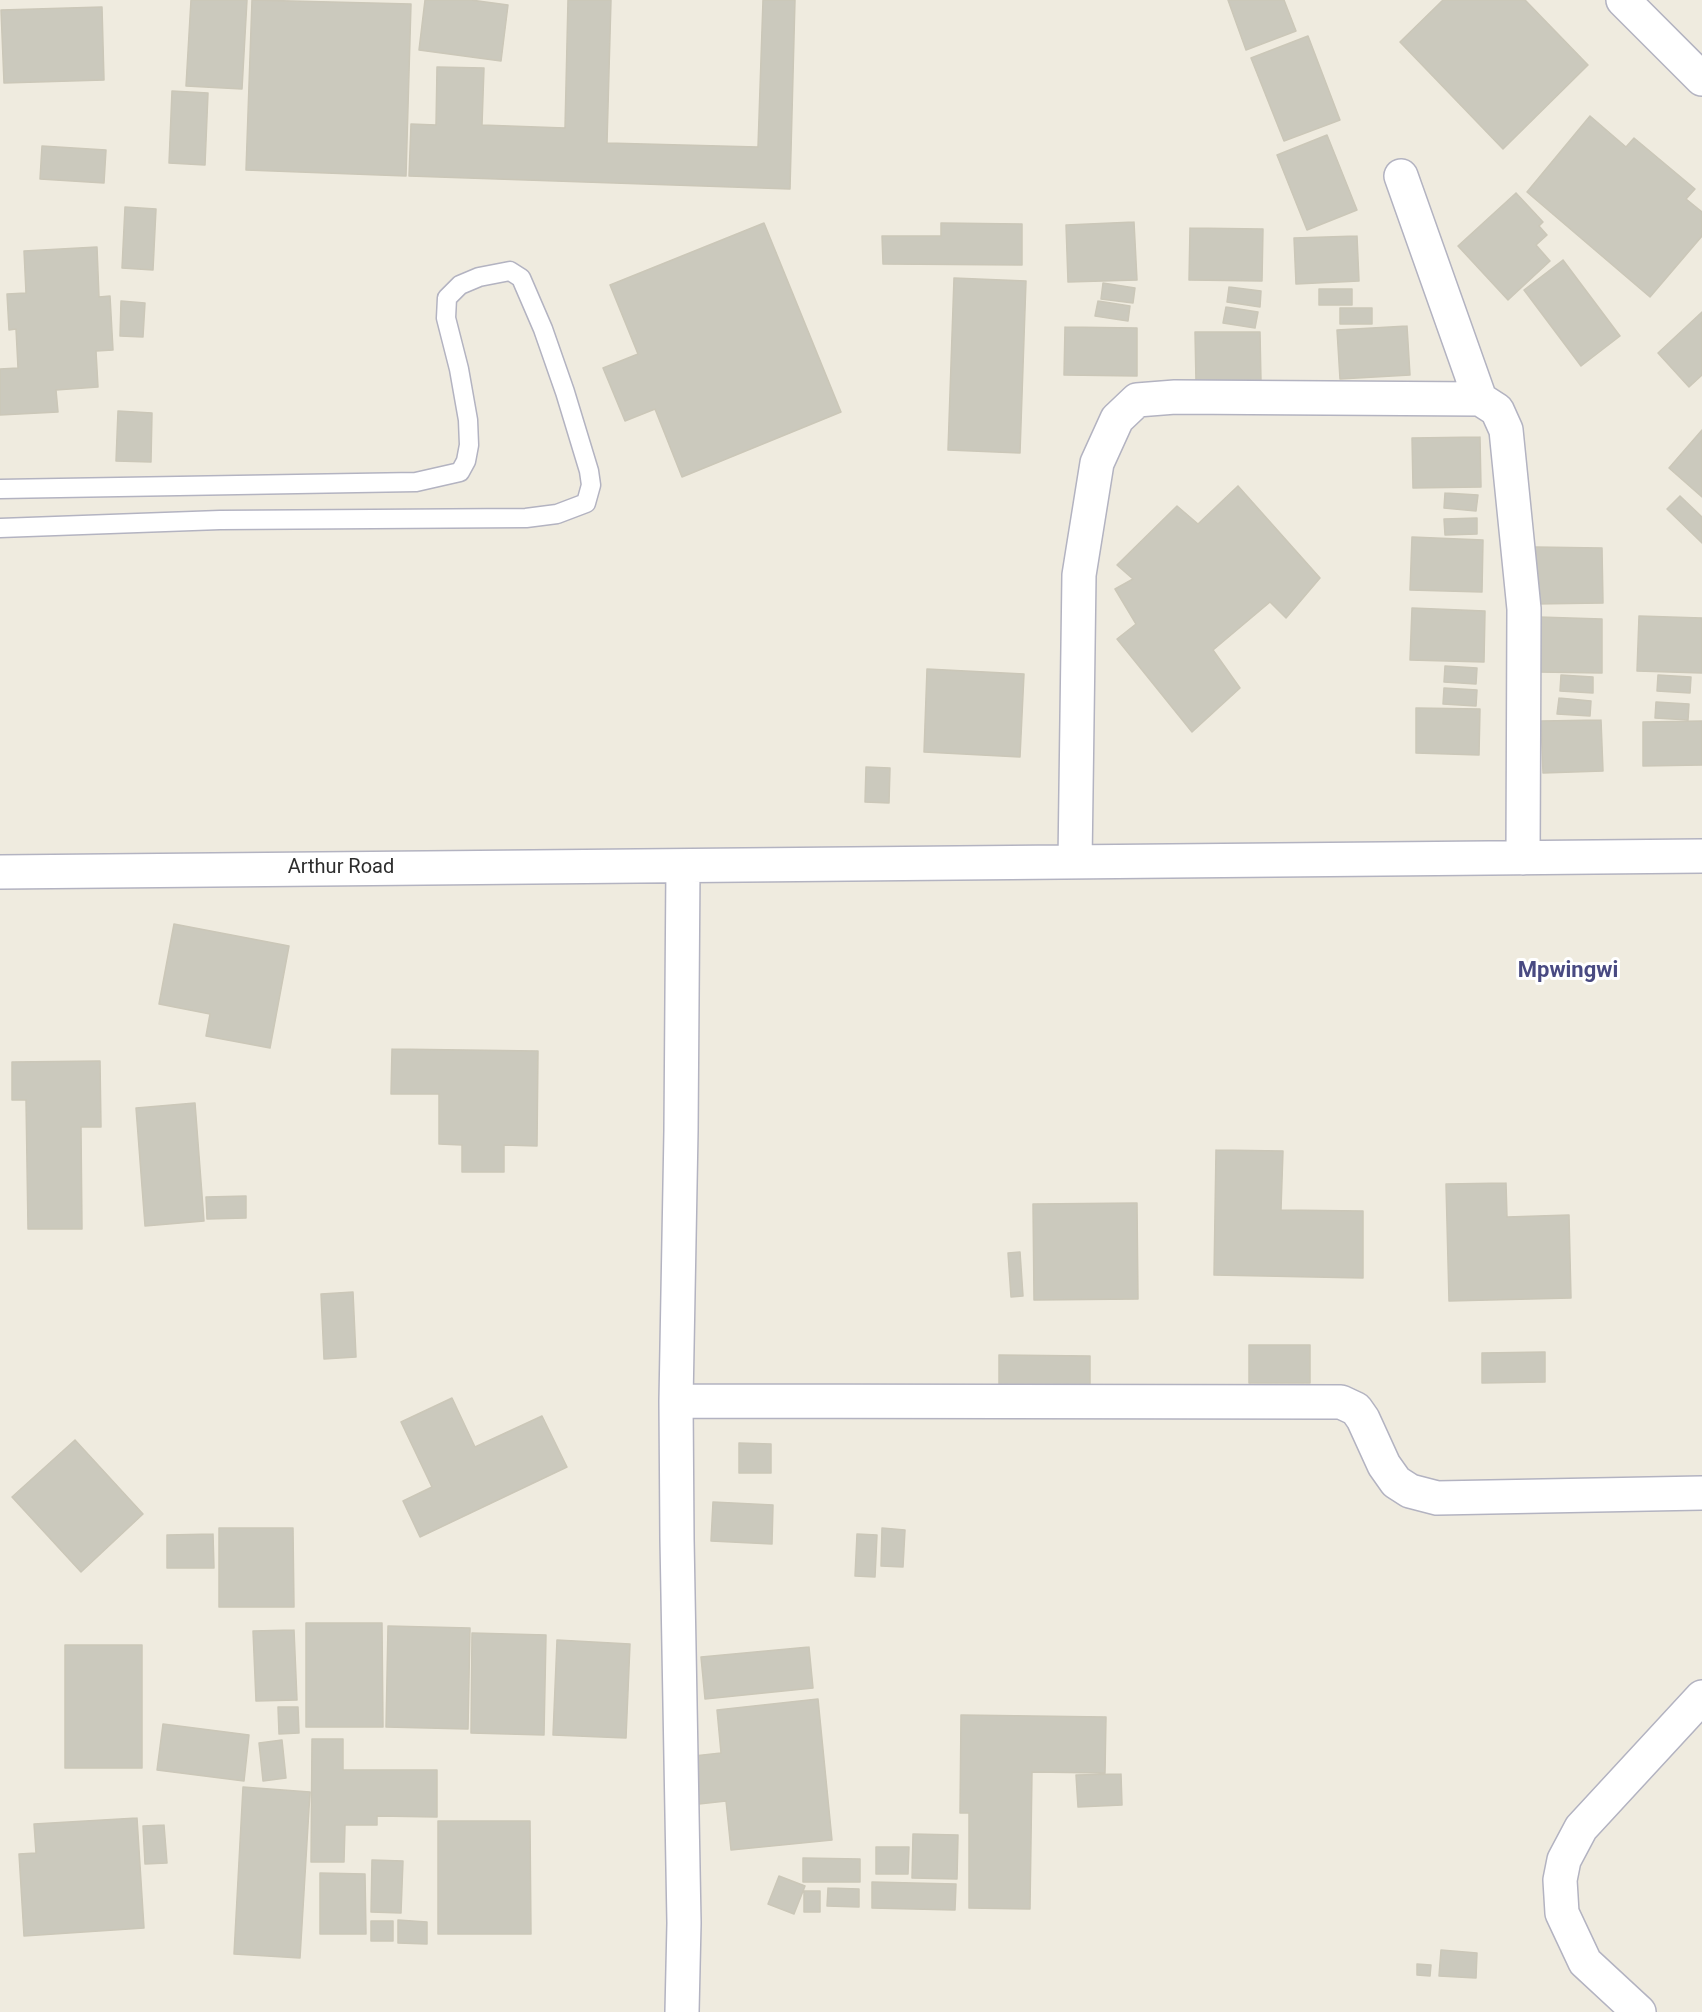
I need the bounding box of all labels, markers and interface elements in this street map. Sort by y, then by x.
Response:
street label: Arthur Road [288,856,394,880]
district label: Mpwingwi [1518,958,1618,984]

